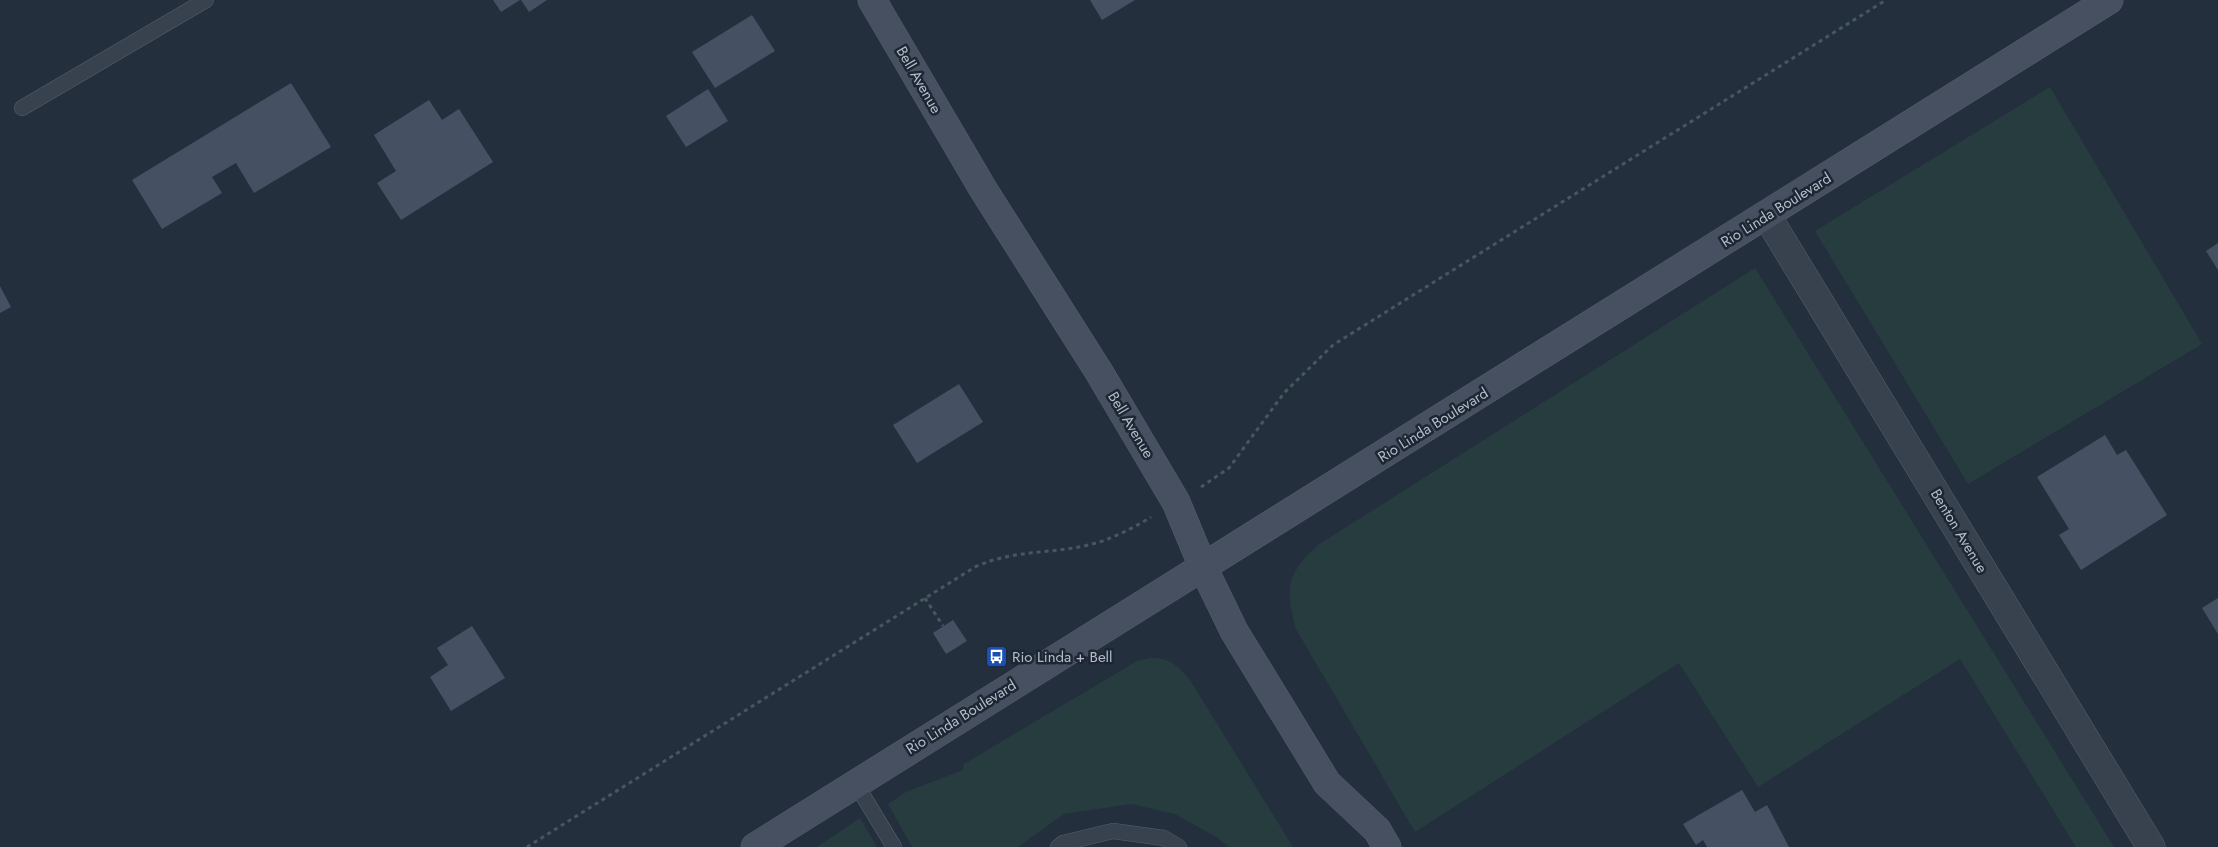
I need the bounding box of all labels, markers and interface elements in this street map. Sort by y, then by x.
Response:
street label: Bell Avenue [891,42,947,118]
street label: Rio Linda Boulevard [1716,167,1836,253]
street label: Rio Linda Boulevard [1373,382,1493,468]
street label: Bell Avenue [1102,388,1160,463]
street label: Benton Avenue [1925,485,1993,578]
bus stop icon: Rio Linda + Bell [984,645,1008,669]
place label: Rio Linda + Bell [1012,646,1113,668]
street label: Rio Linda Boulevard [901,674,1021,760]

